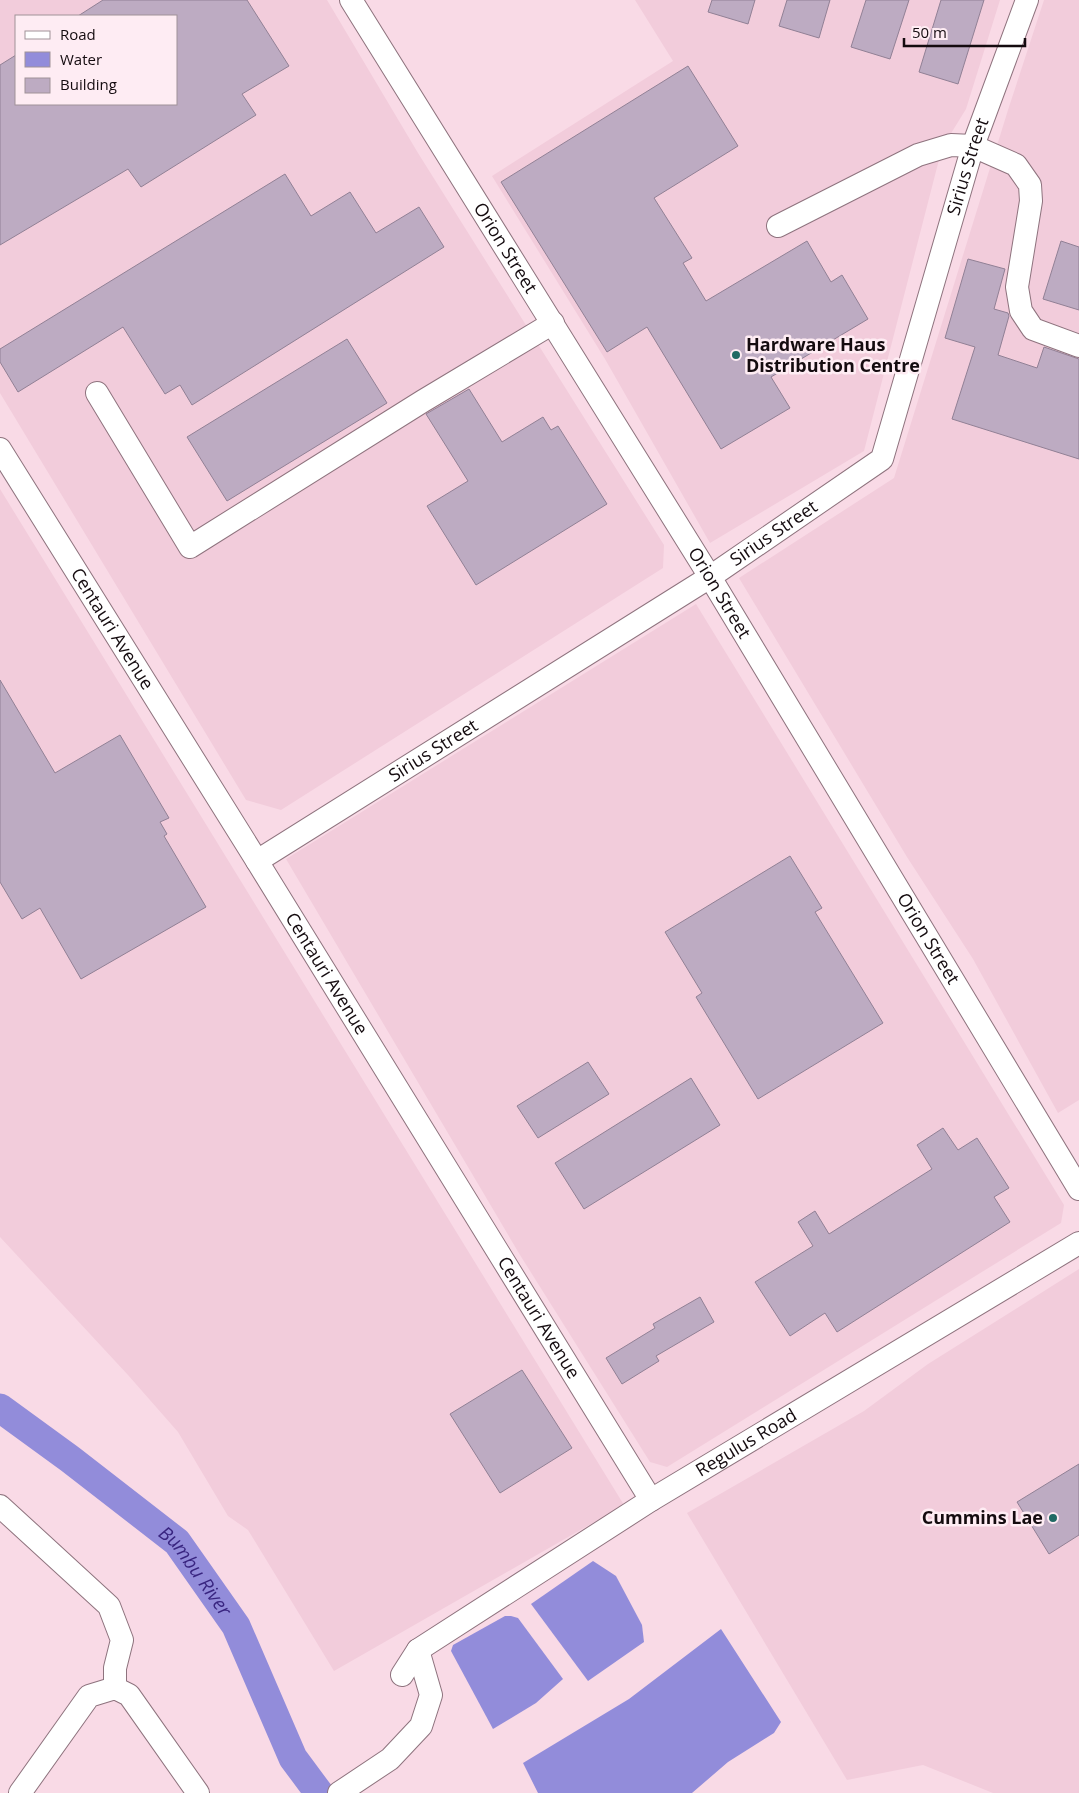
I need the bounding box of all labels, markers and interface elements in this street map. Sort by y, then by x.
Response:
legend [15,15,178,105]
scale bar [904,15,1025,47]
text: 50 m [912,22,947,42]
text: Road [60,24,96,44]
text: Water [60,49,102,69]
text: Building [60,74,117,94]
street label: Sirius Street [941,114,993,218]
street label: Orion Street [469,197,543,297]
place label: Hardware Haus Distribution Centre [746,332,920,377]
marker: Hardware Haus Distribution Centre [730,349,742,361]
street label: Sirius Street [725,494,822,571]
street label: Orion Street [683,542,757,642]
street label: Centauri Avenue [66,563,160,694]
street label: Sirius Street [384,713,482,787]
street label: Orion Street [892,888,966,988]
street label: Centauri Avenue [281,908,374,1039]
street label: Centauri Avenue [493,1251,586,1383]
street label: Regulus Road [691,1402,801,1481]
place label: Cummins Lae [922,1505,1043,1529]
marker: Cummins Lae [1047,1512,1059,1524]
water label: Bumbu River [154,1520,239,1622]

